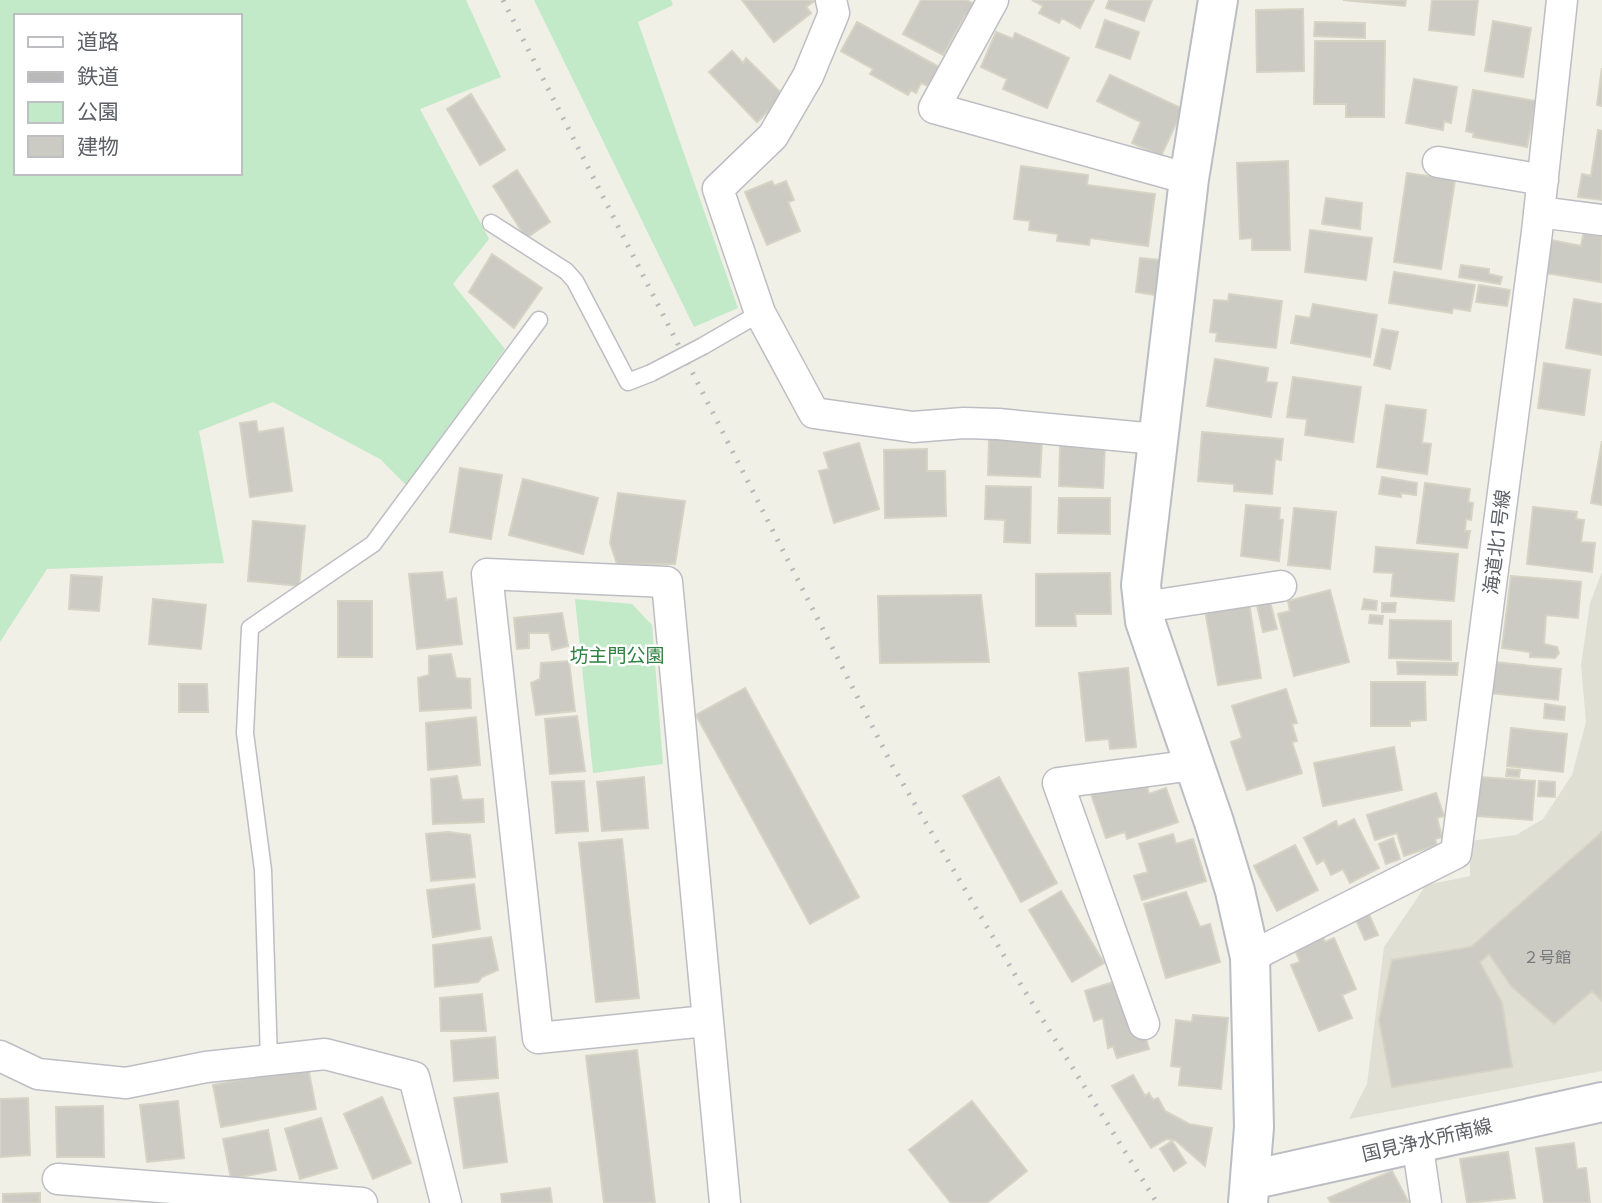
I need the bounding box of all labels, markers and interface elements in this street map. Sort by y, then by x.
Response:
legend [14,14,242,175]
text: 道路 [77,30,119,54]
text: 鉄道 [77,65,119,89]
text: 公園 [77,100,119,124]
text: 建物 [77,135,119,159]
street label: 海道北1号線 [1479,488,1515,596]
park label: 坊主門公園 [569,644,665,667]
house number: ２号館 [1523,948,1571,967]
street label: 国見浄水所南線 [1360,1114,1494,1166]

